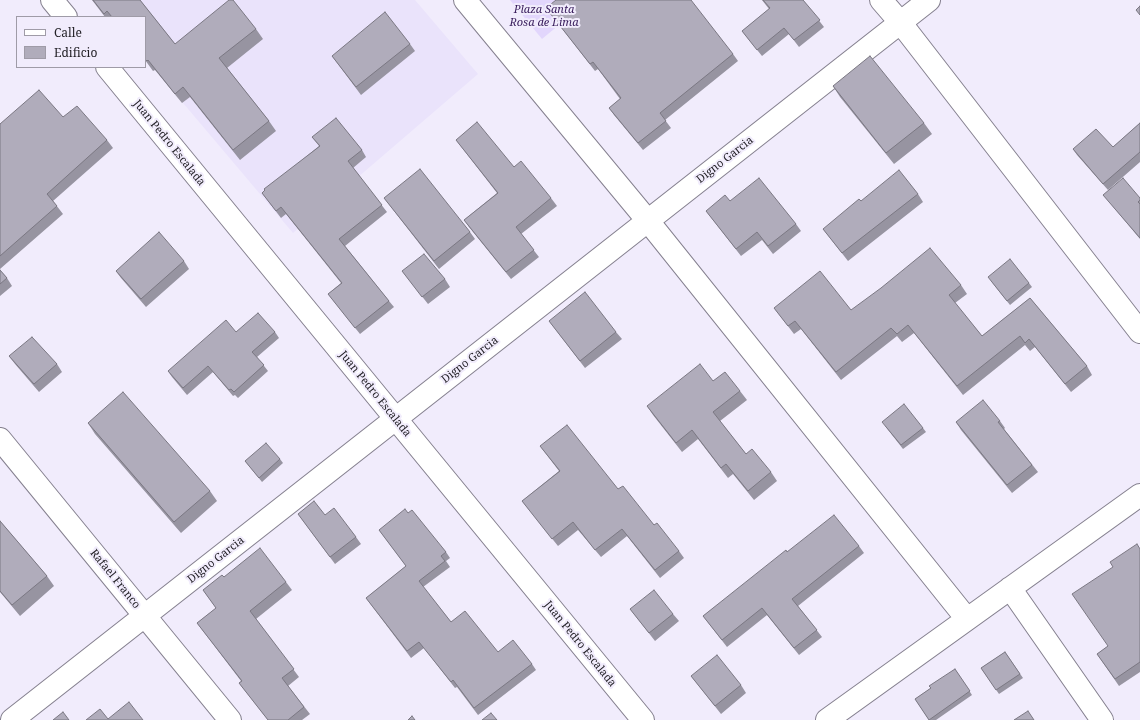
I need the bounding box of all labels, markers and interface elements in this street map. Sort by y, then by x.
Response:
park label: Plaza Santa Rosa de Lima [509,3,579,29]
legend [16,16,146,68]
text: Calle [54,24,82,41]
text: Edificio [54,44,97,61]
street label: Juan Pedro Escalada [130,97,208,189]
street label: Digno Garcia [694,134,756,186]
street label: Digno Garcia [439,334,501,386]
street label: Juan Pedro Escalada [336,348,414,440]
street label: Digno Garcia [185,534,247,586]
street label: Rafael Franco [87,547,143,611]
street label: Juan Pedro Escalada [541,598,619,690]

